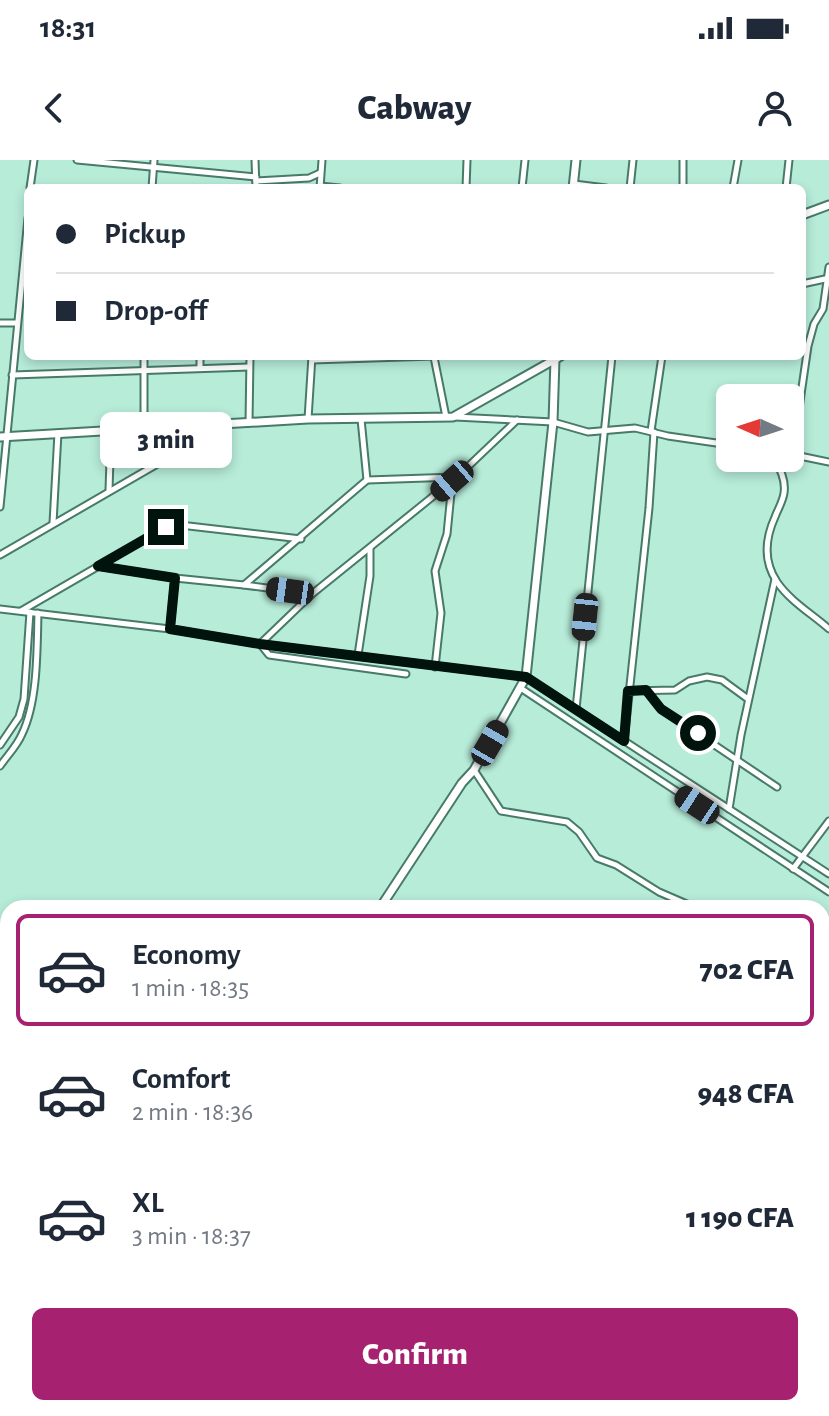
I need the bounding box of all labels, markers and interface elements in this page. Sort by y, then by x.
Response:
text: 18:31 [40,13,96,43]
icon: back [32,86,76,130]
icon: person [753,86,797,130]
text: Cabway [358,90,471,126]
text: Pickup [104,219,186,249]
text: Drop-off [104,296,207,326]
north arrow [716,384,804,472]
map controls [716,384,804,472]
callout: 3 min [100,411,232,467]
text: 3 min [137,427,195,453]
car [426,456,478,506]
route end [148,509,184,545]
car [265,576,315,606]
car [571,592,599,642]
route start [680,715,716,751]
car [468,716,512,770]
car [670,782,724,828]
icon: car [36,934,108,1006]
text: Economy [132,940,241,970]
text: 702 CFA [700,955,794,985]
text: 1 min · 18:35 [132,975,249,1001]
icon: car [36,1058,108,1130]
text: Comfort [132,1064,231,1094]
text: 948 CFA [697,1079,794,1109]
text: 2 min · 18:36 [132,1099,253,1125]
icon: car [36,1182,108,1254]
text: XL [132,1188,164,1218]
text: 1 190 CFA [686,1203,794,1233]
text: 3 min · 18:37 [132,1223,251,1249]
button: Confirm [32,1308,798,1400]

